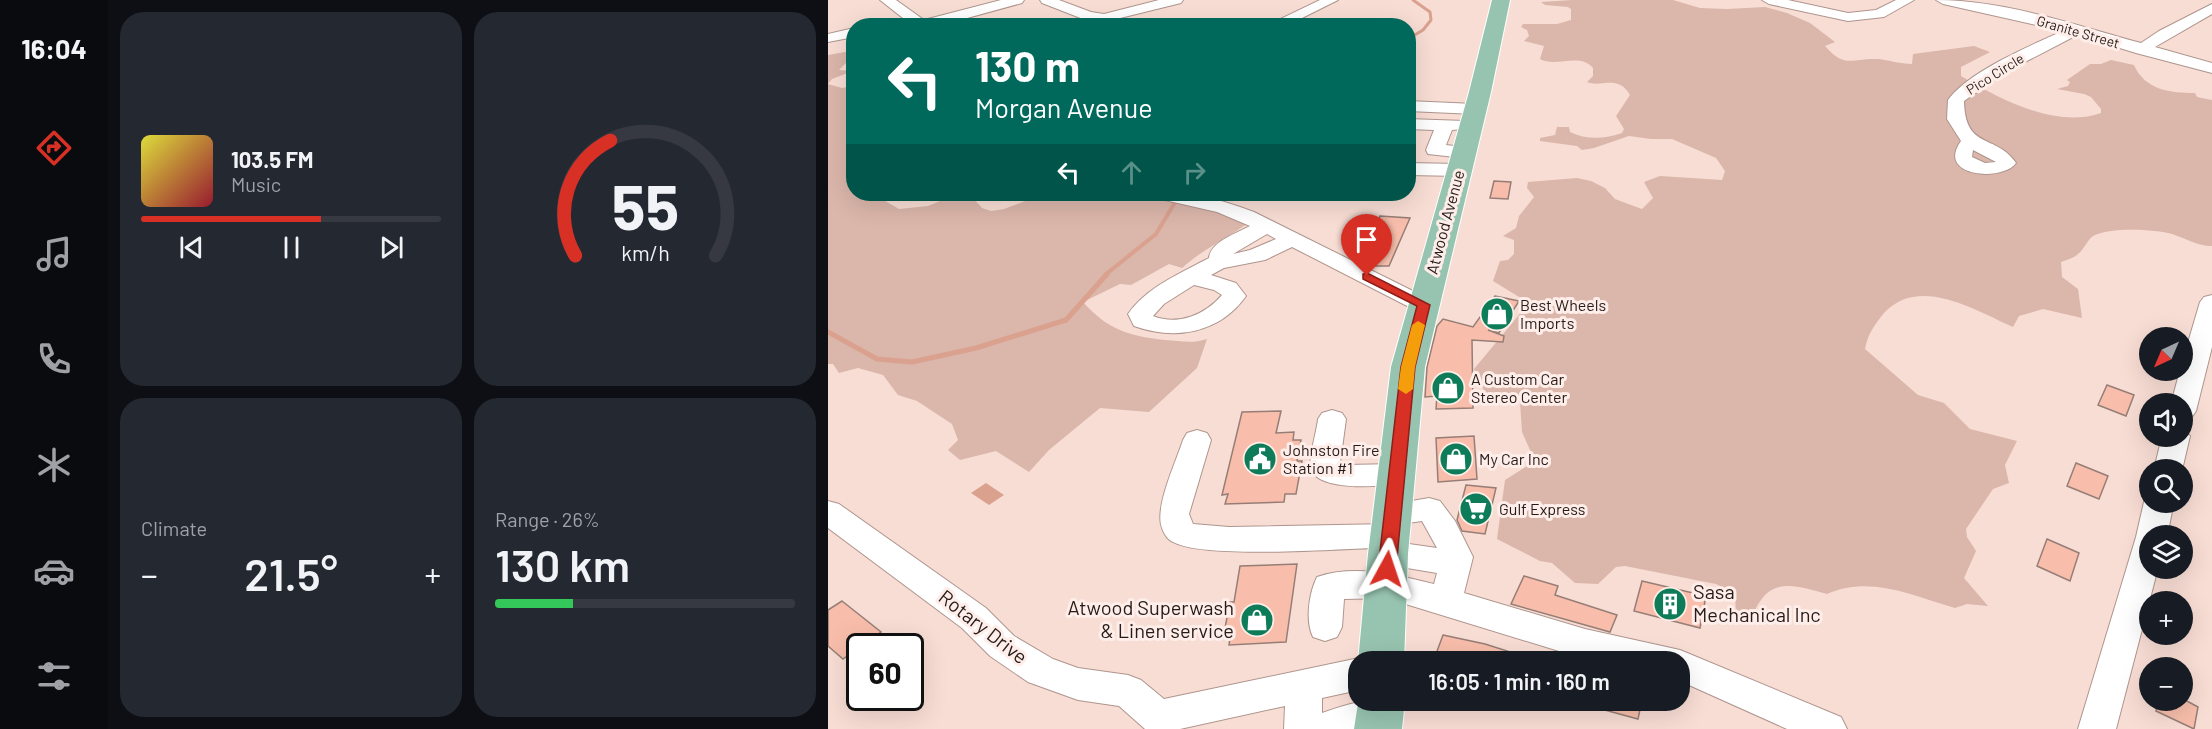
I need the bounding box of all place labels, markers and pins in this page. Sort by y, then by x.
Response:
pin [1341,214,1392,276]
place label: Best Wheels Imports [1520,295,1606,332]
shop icon: Best Wheels Imports [1479,296,1515,332]
place label: A Custom Car Stereo Center [1471,369,1568,406]
shop icon: A Custom Car Stereo Center [1430,370,1466,406]
place label: Johnston Fire Station #1 [1283,440,1379,477]
public building icon: Johnston Fire Station #1 [1242,441,1278,477]
shop icon: My Car Inc [1438,441,1474,477]
place label: My Car Inc [1479,449,1549,468]
supermarket icon: Gulf Express [1458,491,1494,527]
place label: Gulf Express [1499,499,1585,518]
place label: Sasa Mechanical Inc [1693,579,1821,626]
building icon: Sasa Mechanical Inc [1652,586,1688,622]
place label: Atwood Superwash & Linen service [1067,595,1234,642]
shop icon: Atwood Superwash & Linen service [1239,602,1275,638]

